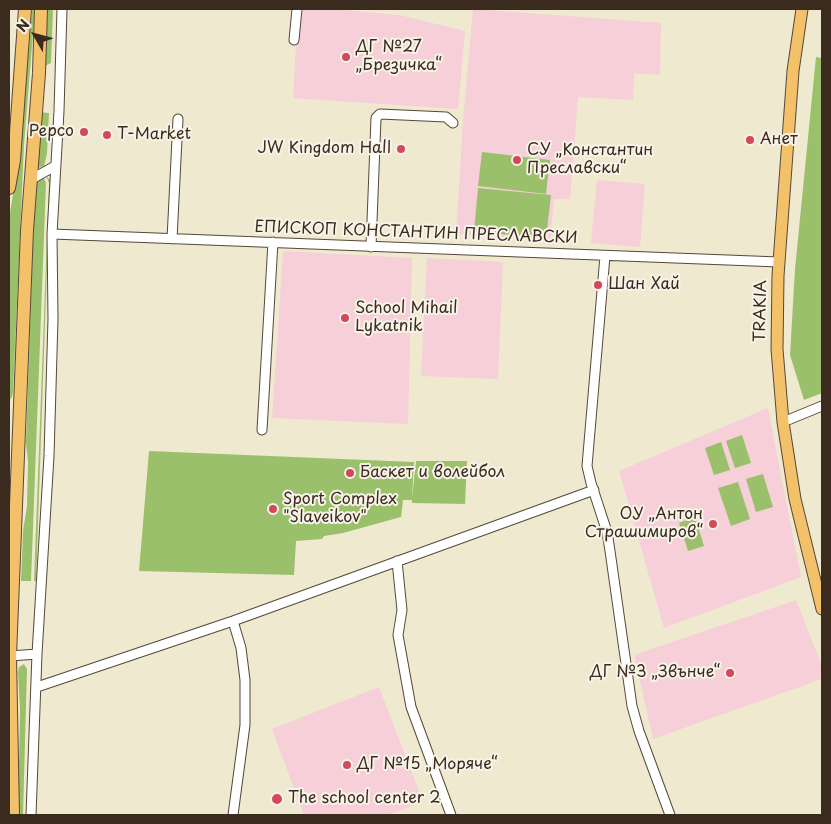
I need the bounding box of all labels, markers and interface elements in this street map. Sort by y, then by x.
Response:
north arrow [10,10,60,60]
text: N [11,15,34,36]
place label: ДГ №27 „Брезичка“ [356,38,442,76]
marker: ДГ №27 „Брезичка“ [340,51,352,63]
place label: Pepco [29,122,74,142]
place label: T-Market [117,125,191,145]
marker: Pepco [78,126,90,138]
marker: T-Market [101,129,113,141]
place label: Анет [760,130,798,150]
marker: Анет [744,134,756,146]
place label: JW Kingdom Hall [257,139,391,159]
place label: СУ „Константин Преславски“ [527,141,653,179]
marker: JW Kingdom Hall [395,143,407,155]
marker: СУ „Константин Преславски“ [511,154,523,166]
street label: ЕПИСКОП КОНСТАНТИН ПРЕСЛАВСКИ [254,218,578,248]
place label: Шан Хай [608,275,680,295]
marker: Шан Хай [592,279,604,291]
street label: TRAKIA [751,280,771,342]
place label: School Mihail Lykatnik [355,299,458,337]
marker: School Mihail Lykatnik [339,312,351,324]
place label: Баскет и волейбол [360,463,505,483]
marker: Баскет и волейбол [344,467,356,479]
place label: Sport Complex "Slaveikov" [283,490,397,528]
marker: Sport Complex "Slaveikov" [267,503,279,515]
place label: ОУ „Антон Страшимиров“ [585,505,703,543]
marker: ОУ „Антон Страшимиров“ [707,518,719,530]
place label: ДГ №3 „Звънче“ [590,663,720,683]
marker: ДГ №3 „Звънче“ [724,667,736,679]
place label: ДГ №15 „Моряче“ [357,755,498,775]
marker: ДГ №15 „Моряче“ [341,759,353,771]
place label: The school center 2 [288,789,441,809]
marker: The school center 2 [270,792,284,806]

